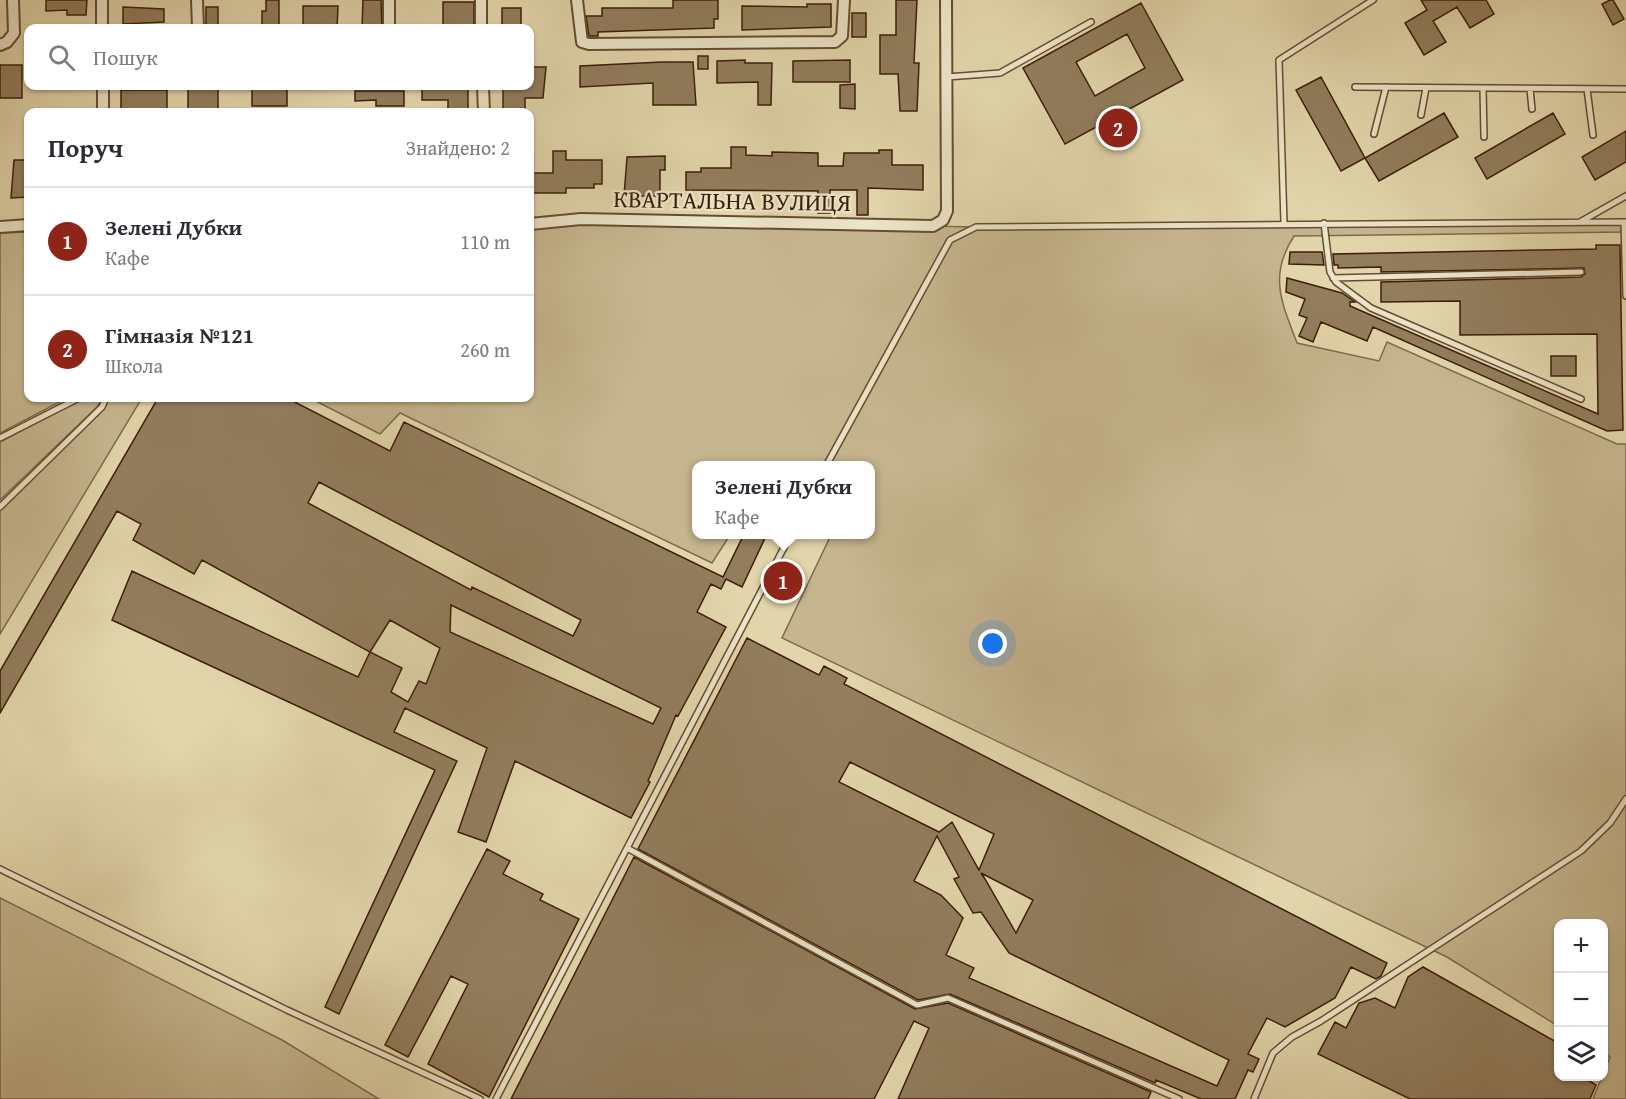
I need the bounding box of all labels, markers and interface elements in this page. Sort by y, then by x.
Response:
search box [24,24,534,90]
icon: search [45,41,78,74]
text: Пошук [93,41,158,73]
pin: 2 [1098,106,1138,150]
text: Поруч [48,128,123,167]
text: Знайдено: 2 [406,133,510,162]
street label: КВАРТАЛЬНА ВУЛИЦЯ [613,181,851,220]
text: Зелені Дубки [105,211,242,243]
text: 1 [62,227,73,256]
text: 110 m [460,227,510,256]
text: Кафе [105,243,150,272]
text: Гімназія №121 [105,319,254,351]
text: 2 [62,335,73,364]
text: 260 m [460,335,510,364]
text: Школа [105,351,163,380]
popup [692,461,875,539]
text: Зелені Дубки [715,470,852,502]
text: Кафе [715,502,759,531]
pin: 1 [764,558,802,604]
your location [978,629,1007,658]
map controls [1554,919,1608,1081]
button: + [1554,919,1608,973]
button: − [1554,973,1608,1027]
button: layers [1554,1027,1608,1081]

